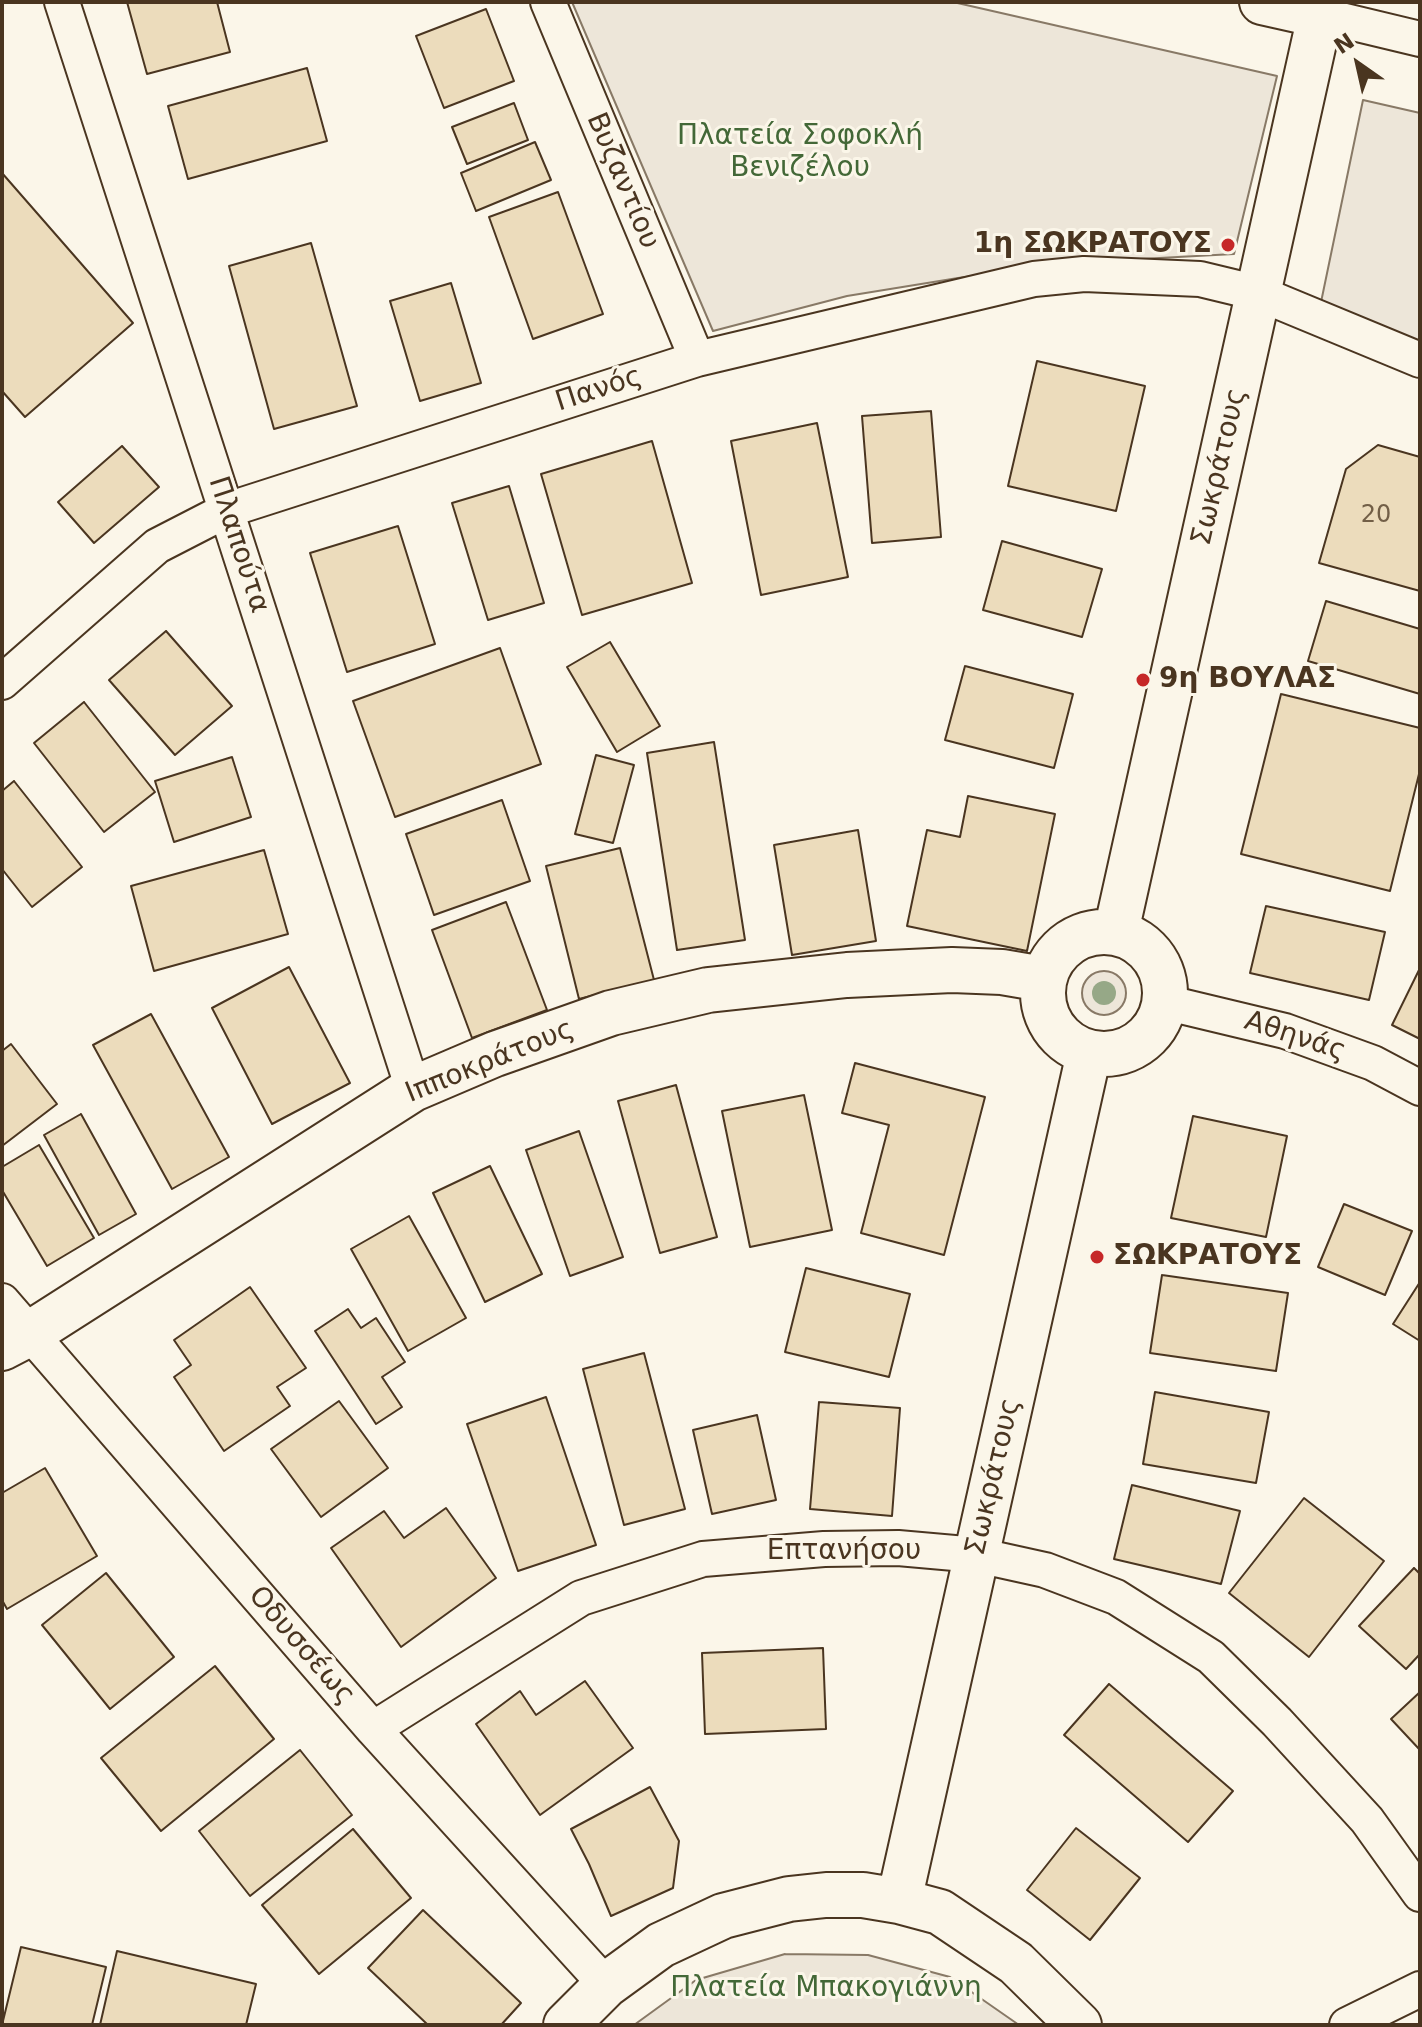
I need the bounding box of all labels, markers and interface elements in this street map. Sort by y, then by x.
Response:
north arrow [1318,24,1398,104]
text: N [1330,28,1359,59]
street label: Βυζαντίου [578,108,666,254]
park label: Πλατεία Σοφοκλή Βενιζέλου [677,120,923,186]
place label: 1η ΣΩΚΡΑΤΟΥΣ [974,228,1212,262]
marker: 1η ΣΩΚΡΑΤΟΥΣ [1219,236,1237,254]
street label: Πανός [552,360,646,420]
street label: Σωκράτους [1186,385,1254,549]
street label: Πλαπούτα [200,472,276,618]
house number: 20 [1361,502,1391,530]
place label: 9η ΒΟΥΛΑΣ [1159,663,1336,697]
marker: 9η ΒΟΥΛΑΣ [1134,671,1152,689]
street label: Αθηνάς [1240,1005,1350,1069]
street label: Ιπποκράτους [401,1013,579,1111]
place label: ΣΩΚΡΑΤΟΥΣ [1113,1240,1302,1274]
marker: ΣΩΚΡΑΤΟΥΣ [1088,1248,1106,1266]
street label: Σωκράτους [960,1395,1028,1559]
street label: Επτανήσου [767,1535,921,1569]
street label: Οδυσσέως [240,1580,362,1712]
park label: Πλατεία Μπακογιάννη [670,1972,982,2006]

